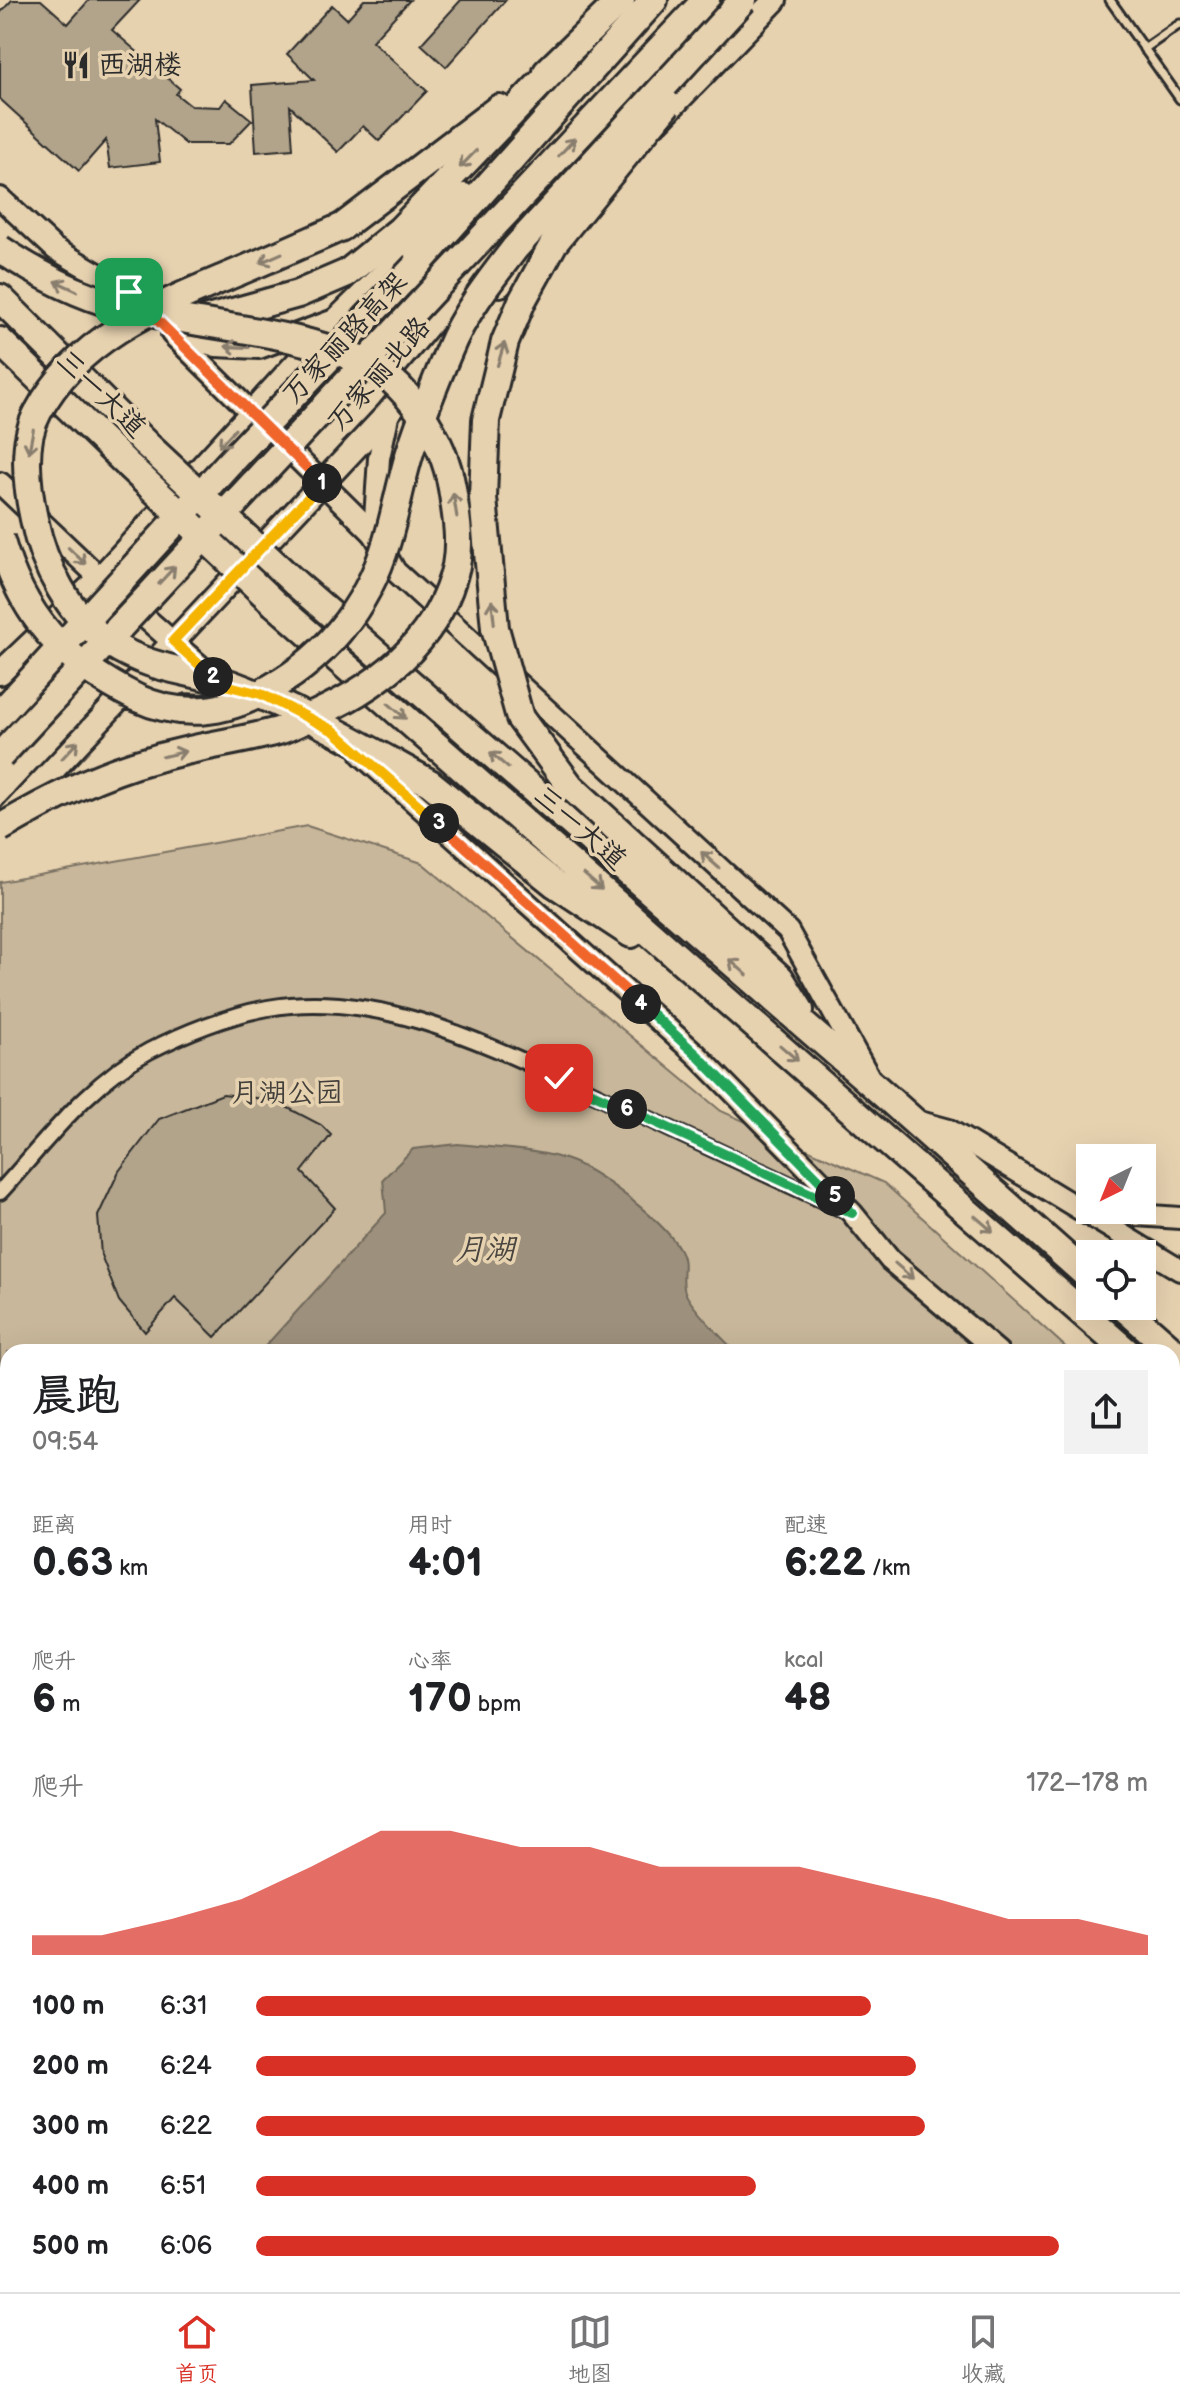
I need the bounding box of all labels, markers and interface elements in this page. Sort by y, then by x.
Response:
place label: 西湖楼 [98,49,182,82]
restaurant icon: 西湖楼 [61,50,91,80]
one-way arrow [558,137,577,157]
one-way arrow [459,149,478,169]
one-way arrow [259,251,284,266]
pin [95,258,163,326]
street label: 万家丽路高架 [276,265,414,411]
icon: arrive [107,270,151,314]
one-way arrow [55,278,79,293]
street label: 万家丽北路 [321,310,437,438]
one-way arrow [224,340,251,355]
one-way arrow [495,342,510,367]
street label: 三一大道 [49,343,153,445]
one-way arrow [219,427,237,447]
one-way arrow [22,428,37,454]
pin: 1 [302,463,342,503]
text: 1 [317,469,327,496]
one-way arrow [447,493,462,518]
one-way arrow [67,546,87,565]
one-way arrow [158,566,176,586]
one-way arrow [486,599,501,626]
pin: 2 [193,657,233,697]
text: 2 [206,663,220,690]
one-way arrow [387,702,407,720]
one-way arrow [61,741,79,761]
one-way arrow [161,746,186,761]
one-way arrow [490,751,510,769]
street label: 三一大道 [527,779,633,877]
pin: 3 [419,803,459,843]
text: 3 [433,809,445,836]
one-way arrow [700,850,720,869]
one-way arrow [582,873,602,891]
one-way arrow [728,959,748,977]
pin: 4 [621,984,661,1024]
text: 4 [635,990,647,1017]
pin [525,1044,593,1112]
one-way arrow [778,1044,798,1062]
icon: check [537,1056,581,1100]
park label: 月湖公园 [231,1077,343,1110]
pin: 6 [607,1089,647,1129]
text: 6 [620,1095,634,1122]
north arrow [1076,1144,1156,1224]
map controls [1076,1144,1156,1320]
pin: 5 [815,1176,855,1216]
text: 5 [829,1182,841,1209]
one-way arrow [974,1215,994,1233]
water label: 月湖 [455,1232,518,1268]
button: locate [1076,1240,1156,1320]
one-way arrow [893,1262,913,1280]
text: 晨跑 [32,1370,120,1423]
button: share [1064,1370,1148,1454]
text: 09:54 [32,1427,98,1458]
text: 距离 [32,1512,76,1539]
text: 用时 [408,1512,452,1539]
text: 配速 [784,1512,828,1539]
text: 0.63 [32,1539,113,1587]
text: 4:01 [408,1539,483,1587]
text: 6:22 [784,1539,866,1587]
text: km [113,1555,148,1582]
text: /km [866,1555,911,1582]
text: kcal [784,1647,823,1674]
text: 爬升 [32,1648,76,1675]
text: 心率 [408,1648,452,1675]
text: 48 [784,1674,832,1722]
text: 6 [32,1675,56,1723]
text: 170 [408,1675,472,1723]
text: m [56,1691,80,1718]
text: bpm [472,1691,521,1718]
text: 172–178 m [1026,1768,1148,1799]
text: 爬升 [32,1772,84,1803]
text: 100 m [32,1991,105,2022]
text: 6:31 [160,1991,207,2022]
text: 200 m [32,2051,109,2082]
text: 6:24 [160,2051,212,2082]
text: 300 m [32,2111,109,2142]
text: 6:22 [160,2111,212,2142]
text: 400 m [32,2171,109,2202]
text: 6:51 [160,2171,206,2202]
text: 500 m [32,2231,109,2262]
text: 6:06 [160,2231,212,2262]
tab: 首页 [175,2310,219,2388]
tab: 地图 [568,2310,612,2388]
tab: 收藏 [961,2310,1005,2388]

